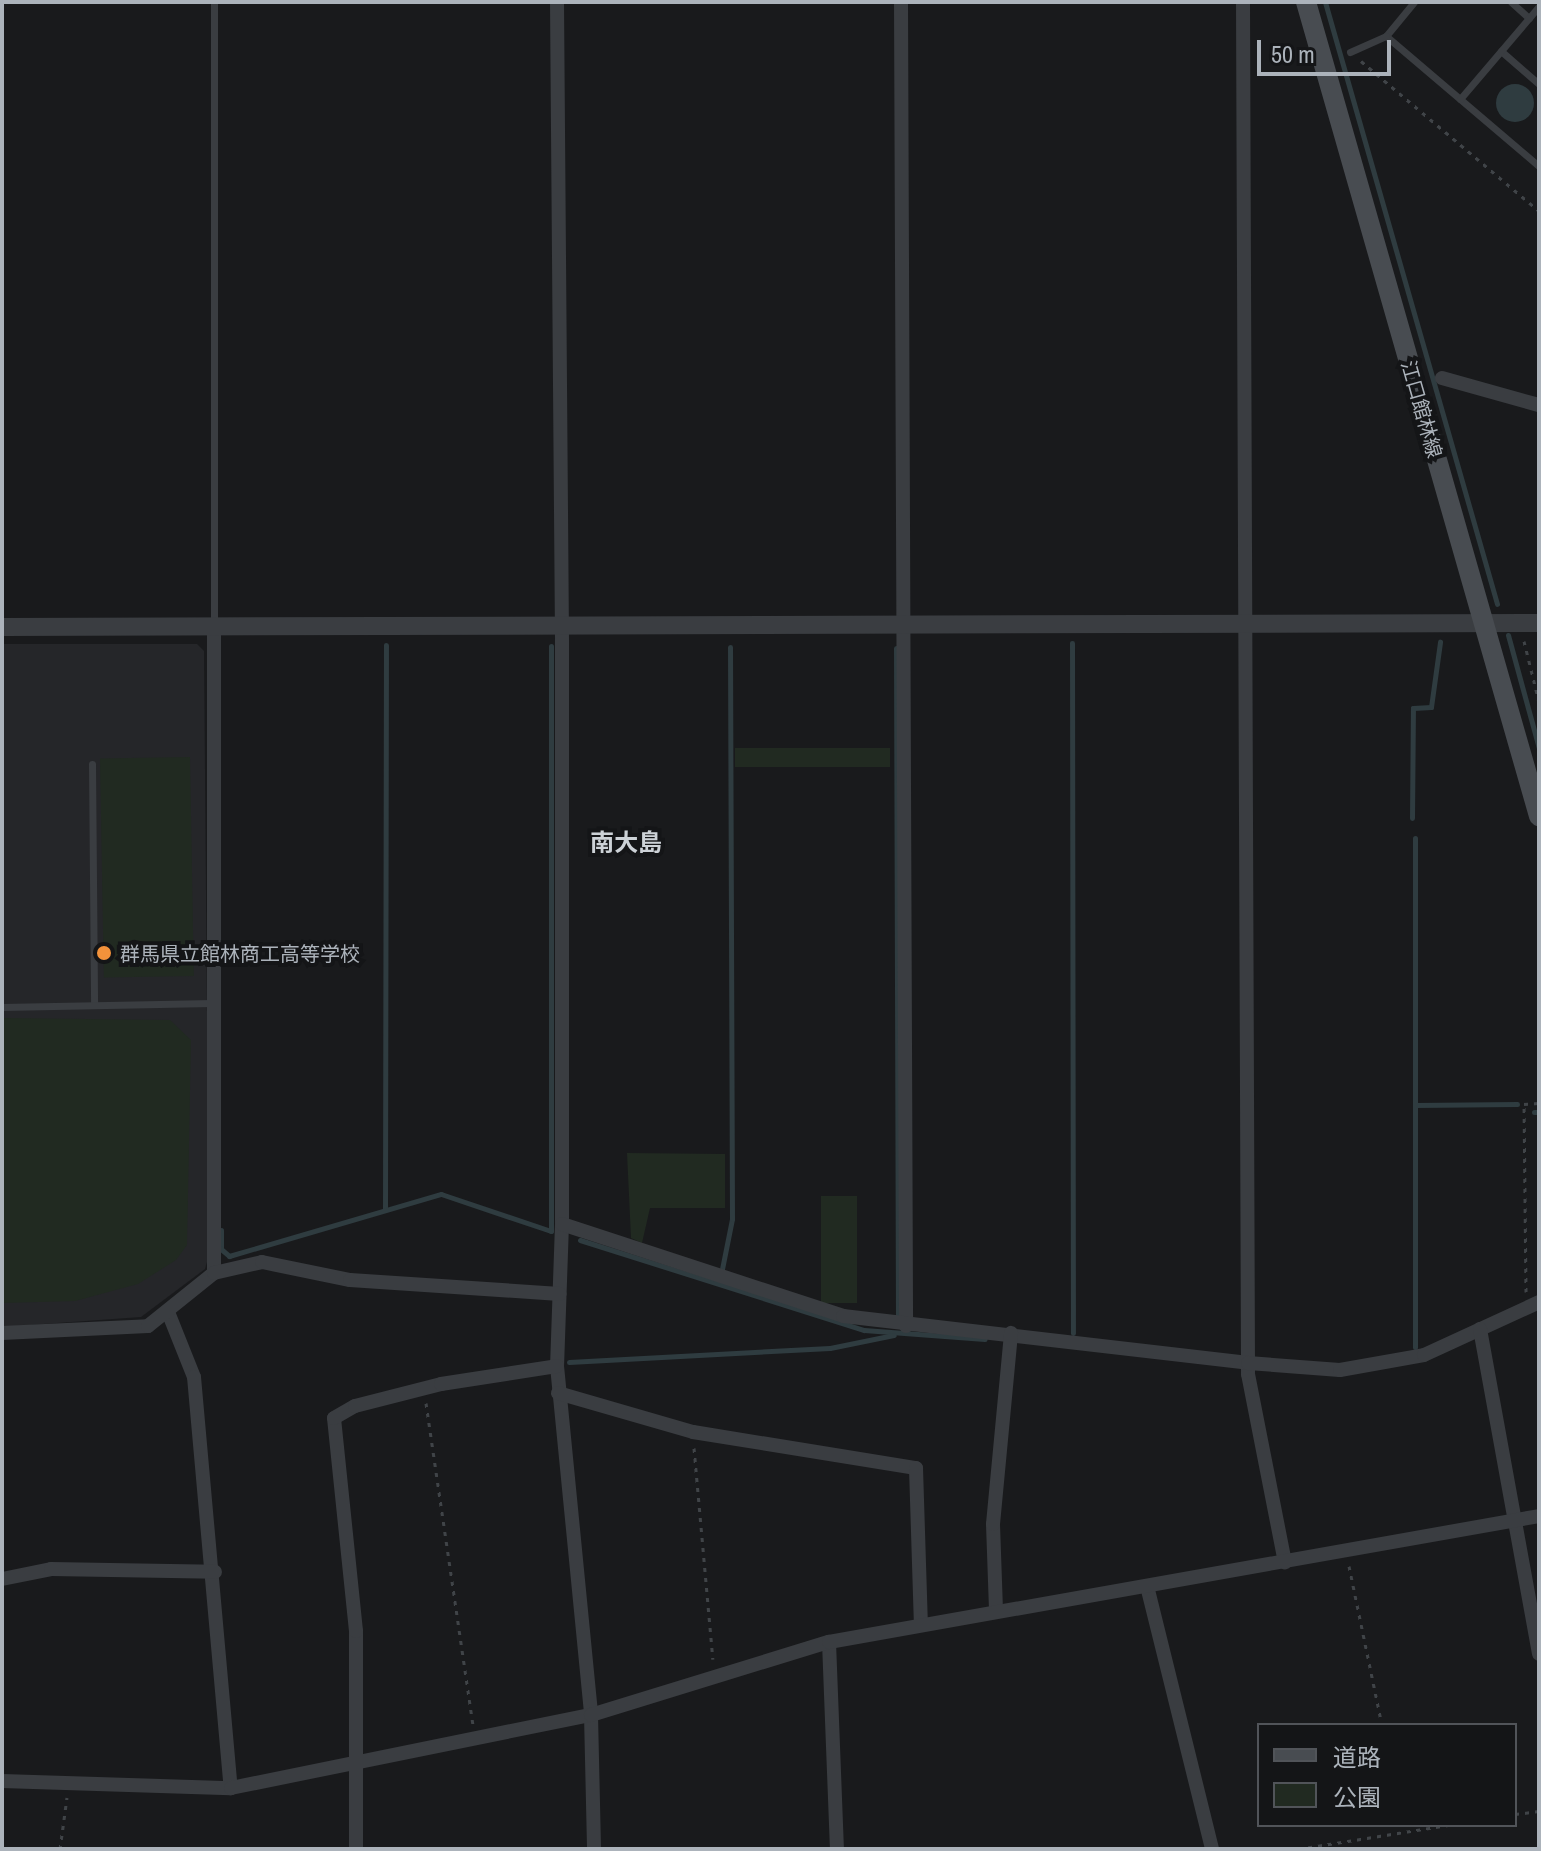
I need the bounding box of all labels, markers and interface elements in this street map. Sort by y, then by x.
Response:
scale bar [1261,24,1395,74]
text: 50 m [1271,38,1315,70]
street label: 江口館林線 [1397,358,1447,460]
district label: 南大島 [590,829,662,857]
place label: 群馬県立館林商工高等学校 [120,941,360,965]
marker: 群馬県立館林商工高等学校 [95,944,113,962]
legend [1257,1723,1517,1827]
text: 道路 [1333,1741,1381,1773]
text: 公園 [1333,1781,1381,1813]

